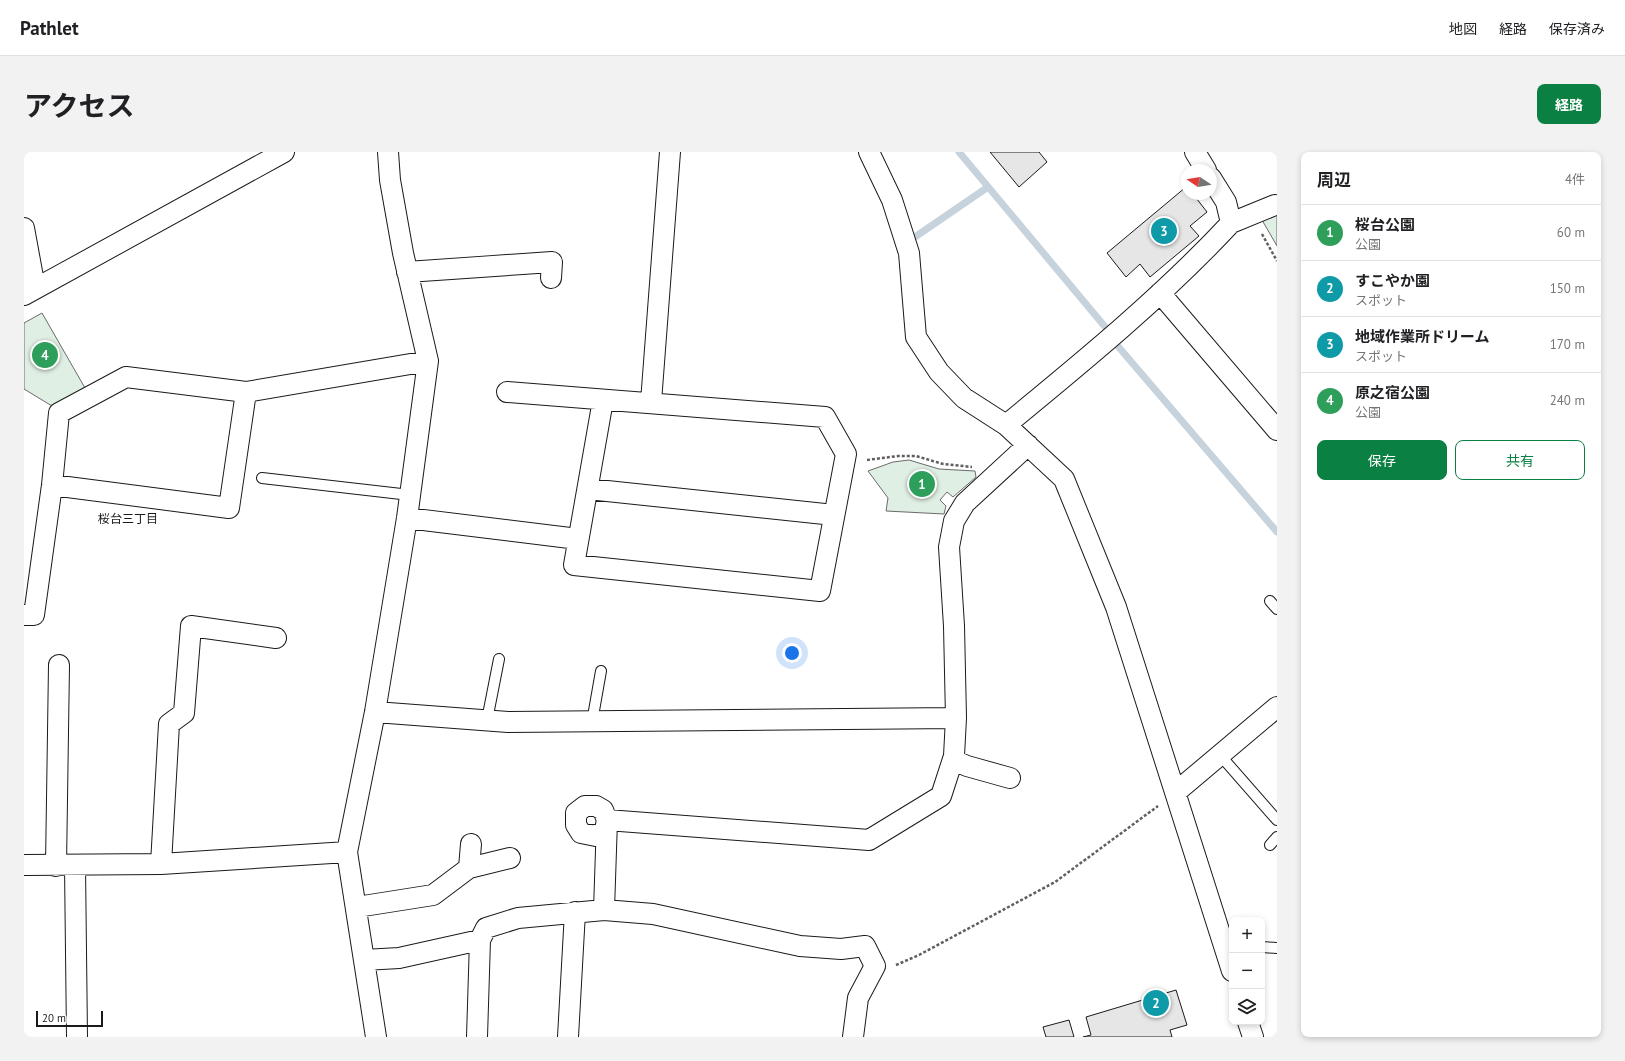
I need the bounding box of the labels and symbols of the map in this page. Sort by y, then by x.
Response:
north arrow [1181,164,1217,200]
pin: 3 [1151,216,1177,246]
pin: 4 [32,340,58,370]
pin: 1 [909,469,935,499]
district label: 桜台三丁目 [98,511,158,526]
your location [782,643,802,663]
pin: 2 [1143,988,1169,1018]
scale bar [36,1009,103,1028]

